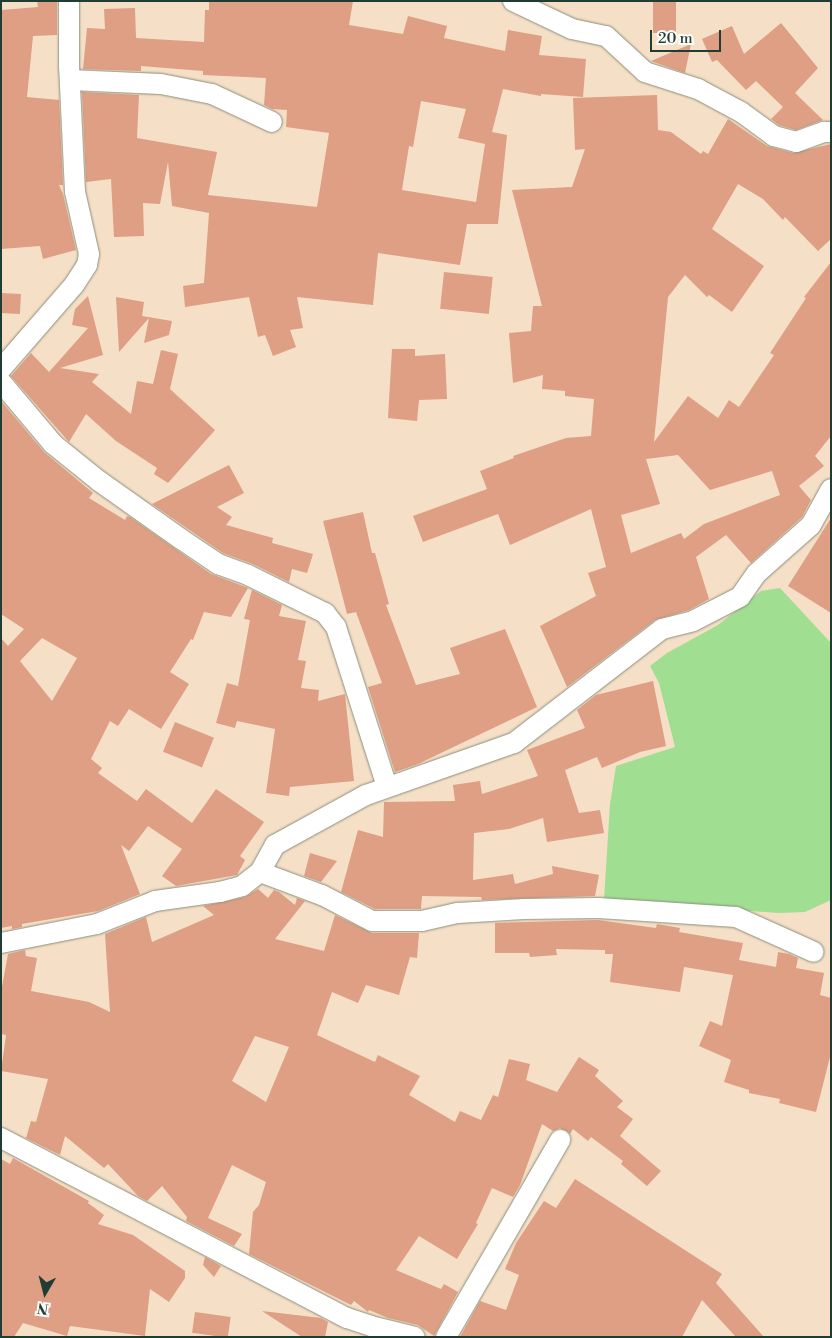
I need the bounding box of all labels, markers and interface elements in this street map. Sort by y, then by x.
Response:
scale bar [652,20,723,52]
text: 20 m [658,29,693,48]
north arrow [20,1268,70,1318]
text: N [36,1298,50,1318]

